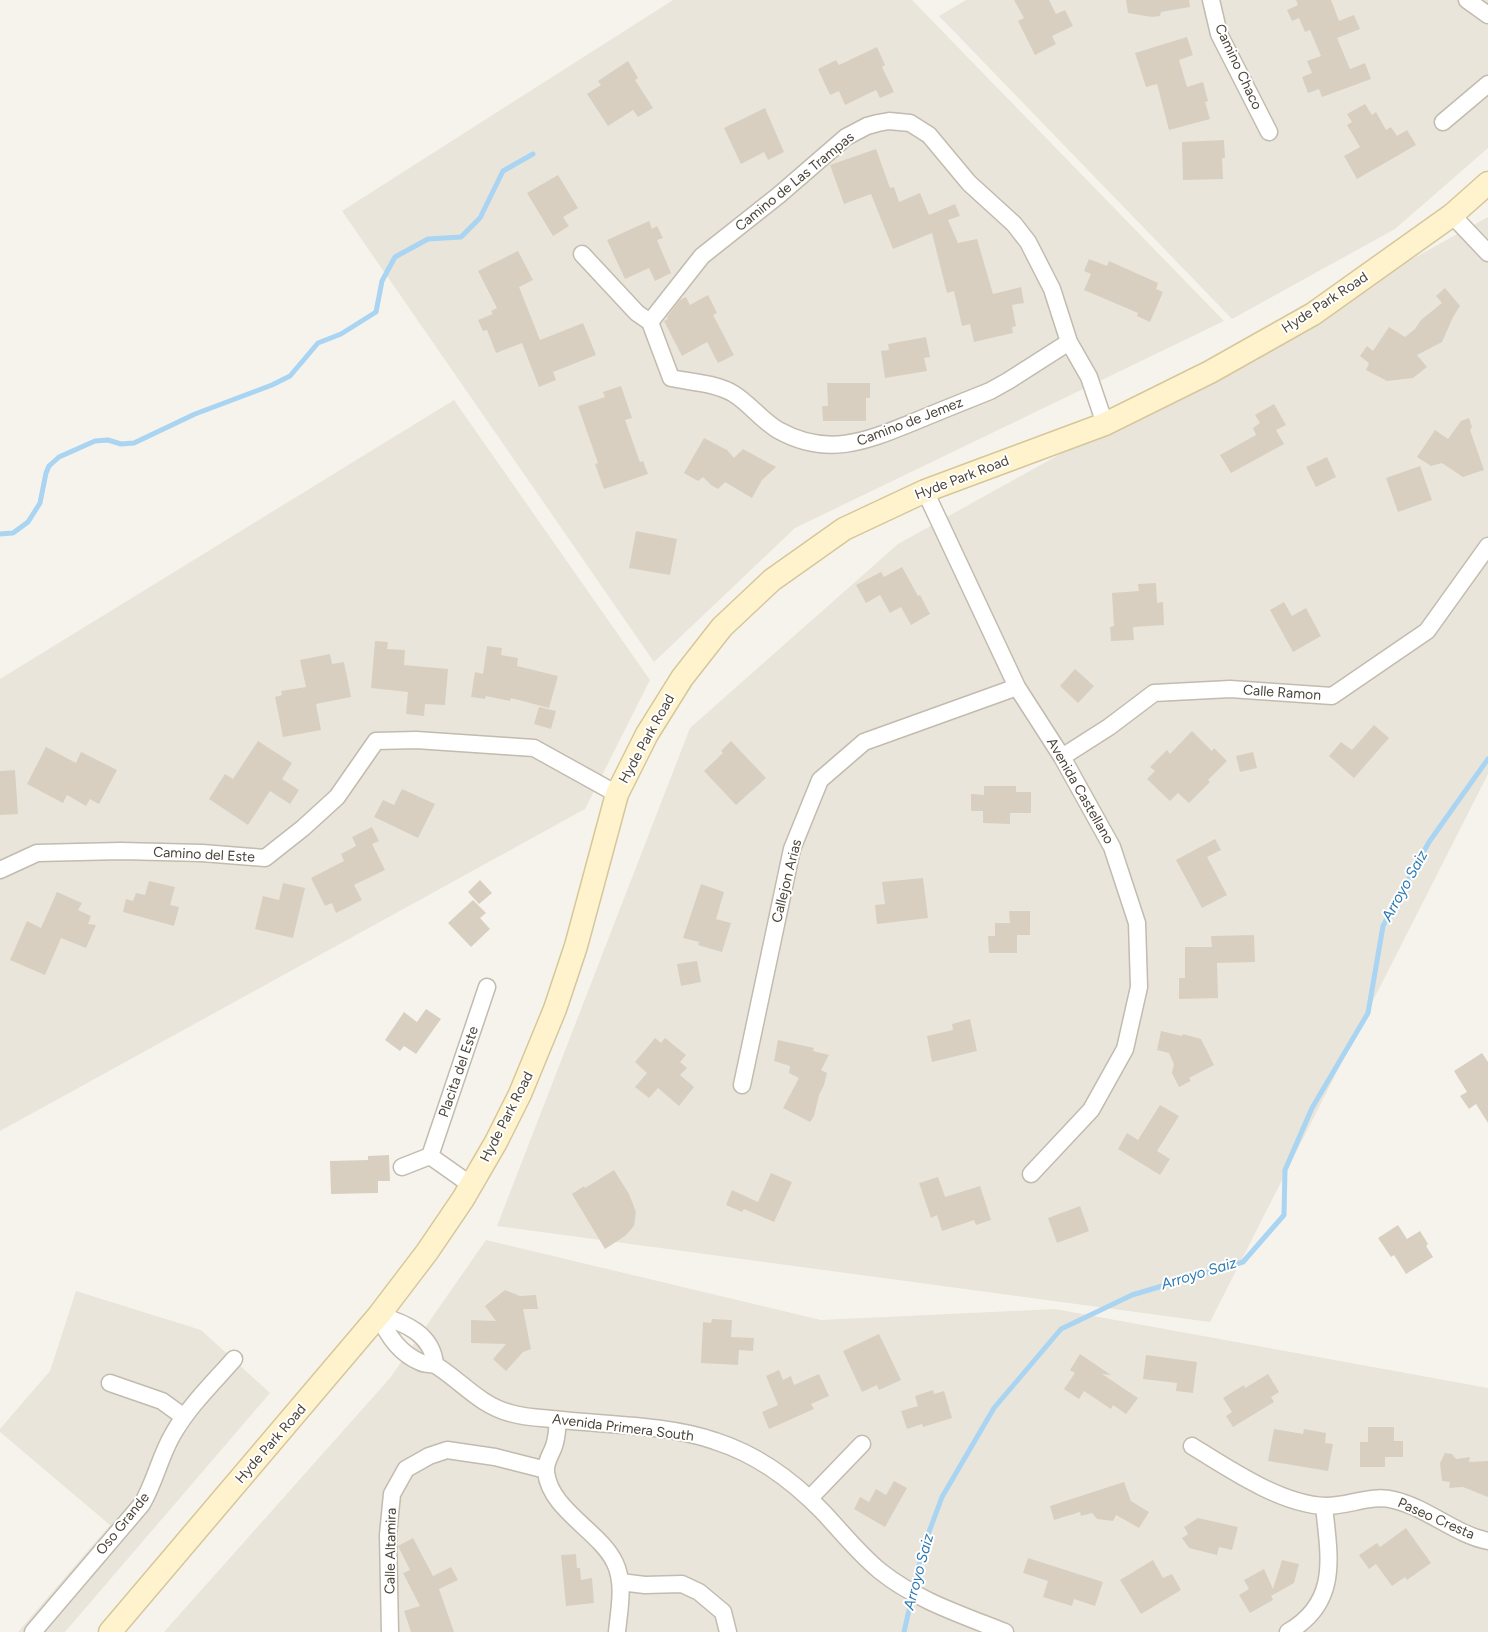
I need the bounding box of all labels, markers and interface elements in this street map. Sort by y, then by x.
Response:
street label: Camino Chaco [1211,22,1265,112]
street label: Camino de Las Trampas [732,129,858,235]
street label: Hyde Park Road [1279,269,1371,337]
street label: Camino de Jemez [855,394,965,450]
street label: Hyde Park Road [913,452,1011,504]
street label: Calle Ramon [1242,682,1322,704]
street label: Hyde Park Road [616,691,678,787]
street label: Avenida Castellano [1043,735,1117,847]
street label: Callejon Arias [769,838,805,924]
street label: Camino del Este [153,844,255,866]
water label: Arroyo Saiz [1378,848,1432,924]
street label: Placita del Este [436,1024,482,1120]
street label: Hyde Park Road [477,1069,537,1165]
water label: Arroyo Saiz [1159,1254,1239,1294]
street label: Hyde Park Road [232,1401,310,1487]
street label: Avenida Primera South [551,1411,695,1445]
street label: Oso Grande [93,1490,153,1558]
street label: Paseo Cresta [1395,1495,1477,1543]
street label: Calle Altamira [382,1508,400,1594]
water label: Arroyo Saiz [900,1532,938,1612]

